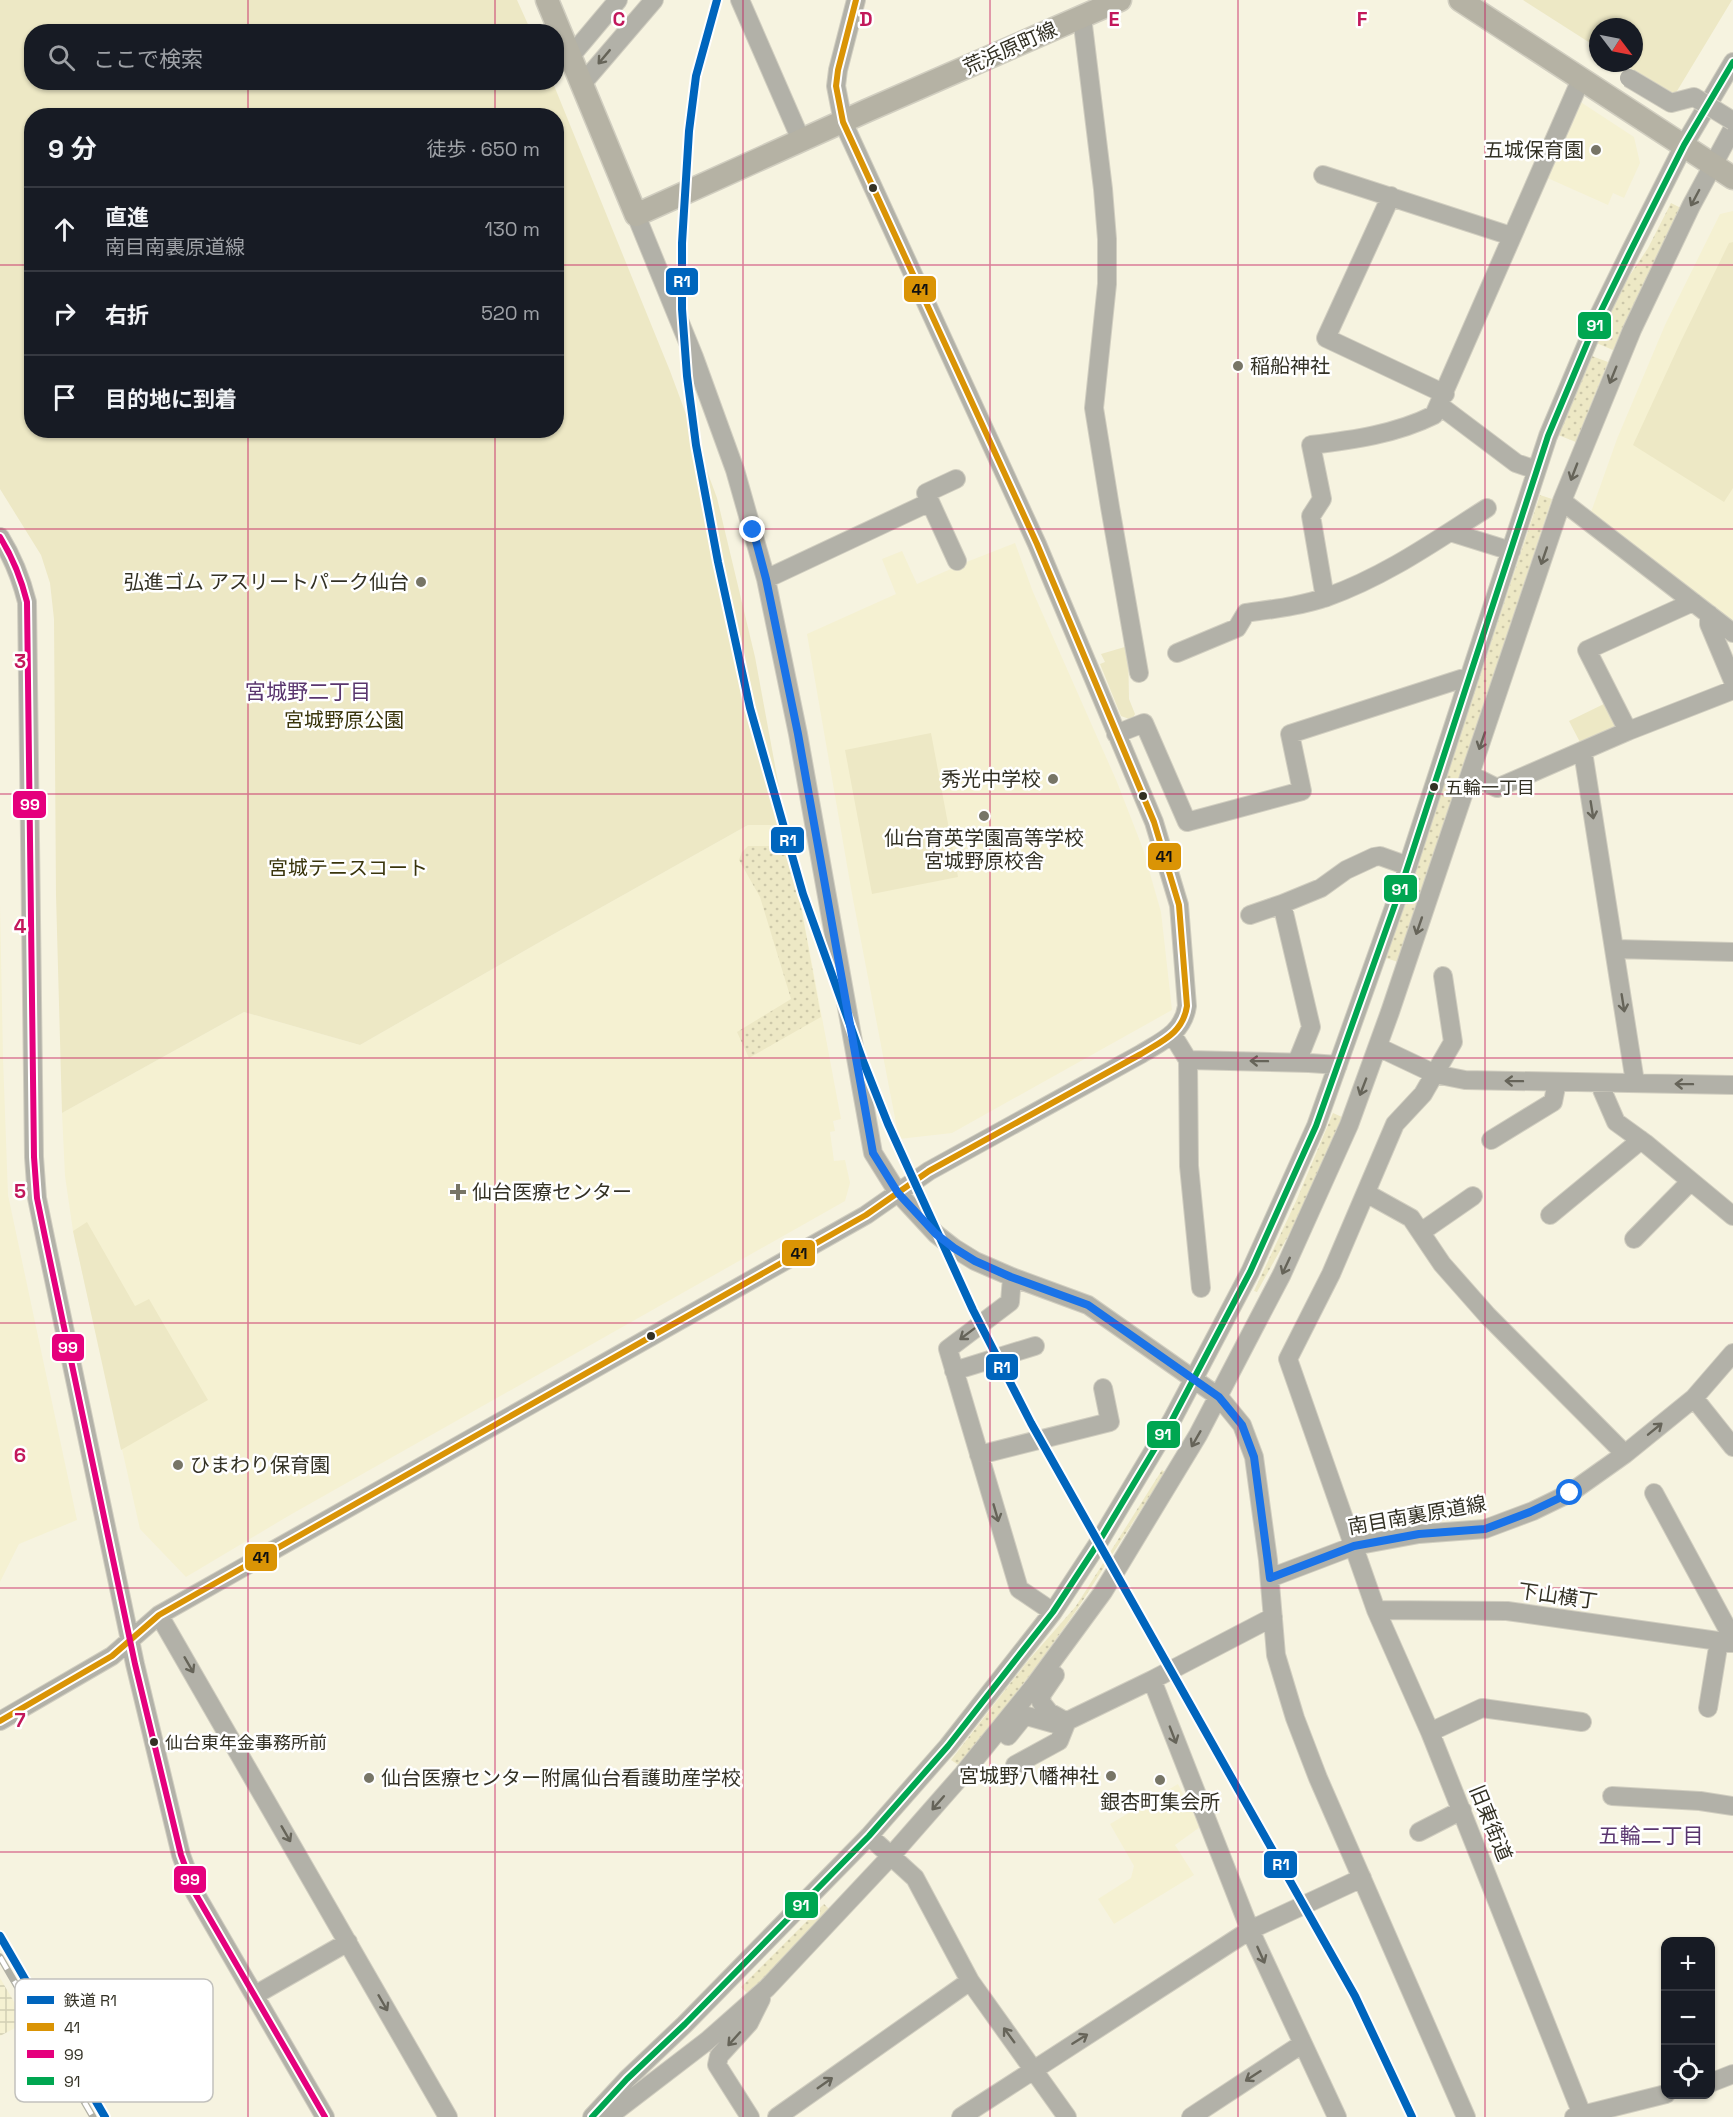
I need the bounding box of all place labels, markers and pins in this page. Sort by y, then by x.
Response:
place label: 五城保育園 [1484,137,1584,163]
marker: 五城保育園 [1589,143,1603,157]
unlabelled marker [867,182,879,194]
place label: 稲船神社 [1250,353,1330,379]
marker: 稲船神社 [1231,359,1245,373]
place label: 弘進ゴム アスリートパーク仙台 [124,569,409,595]
marker: 弘進ゴム アスリートパーク仙台 [414,575,428,589]
place label: 秀光中学校 [941,766,1041,792]
marker: 秀光中学校 [1046,772,1060,786]
place label: 五輪一丁目 [1445,776,1535,799]
marker: 五輪一丁目 [1428,781,1440,793]
unlabelled marker [1137,790,1149,802]
marker: 仙台育英学園高等学校 宮城野原校舎 [977,809,991,823]
place label: 仙台育英学園高等学校 宮城野原校舎 [884,825,1084,874]
place label: 仙台医療センター [472,1179,632,1205]
marker: 仙台医療センター [449,1183,467,1201]
unlabelled marker [645,1330,657,1342]
place label: ひまわり保育園 [190,1452,330,1478]
marker: ひまわり保育園 [171,1458,185,1472]
place label: 仙台東年金事務所前 [165,1731,327,1754]
marker: 仙台東年金事務所前 [148,1736,160,1748]
place label: 宮城野八幡神社 [959,1763,1099,1789]
place label: 仙台医療センター附属仙台看護助産学校 [381,1765,741,1791]
marker: 宮城野八幡神社 [1104,1769,1118,1783]
marker: 仙台医療センター附属仙台看護助産学校 [362,1771,376,1785]
marker: 銀杏町集会所 [1153,1773,1167,1787]
place label: 銀杏町集会所 [1100,1789,1220,1815]

